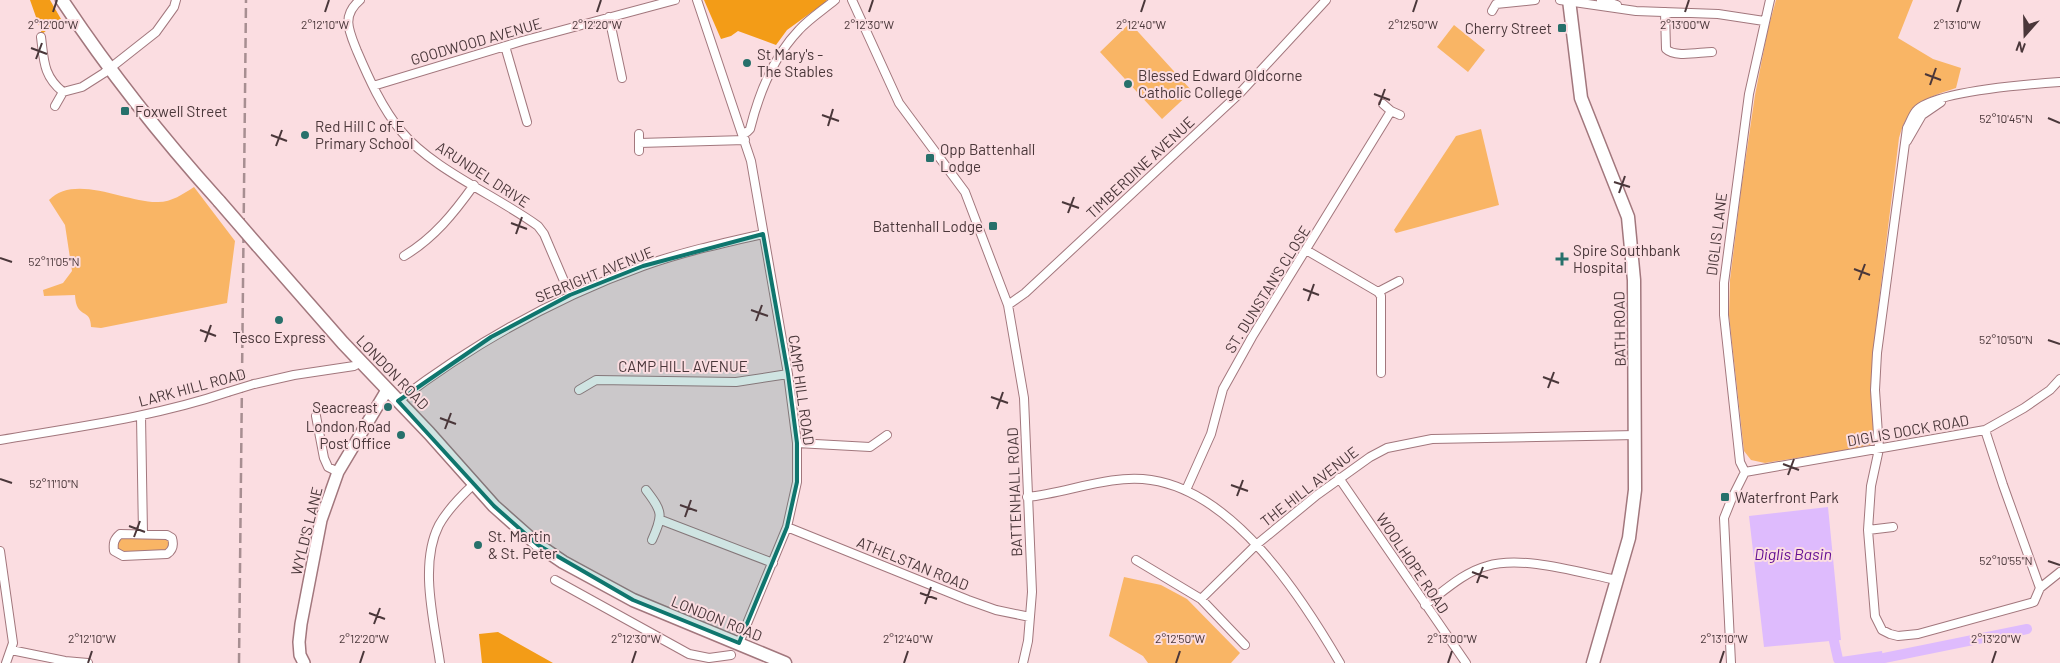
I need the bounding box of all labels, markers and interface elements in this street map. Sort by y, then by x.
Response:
north arrow [2000,10,2050,60]
street label: GOODWOOD AVENUE [408,14,544,68]
text: 2°12'00"W [28,17,79,31]
text: 2°12'10"W [301,17,349,31]
text: 2°12'20"W [572,17,623,31]
text: 2°12'30"W [844,17,894,31]
text: 2°12'40"W [1116,17,1167,31]
text: 2°12'50"W [1388,17,1438,31]
text: 2°13'00"W [1660,17,1711,31]
text: 2°13'10"W [1933,17,1981,31]
place label: Cherry Street [1465,19,1552,37]
marker: Cherry Street [1556,22,1568,34]
text: N [2013,38,2028,57]
place label: St Mary's - The Stables [757,45,833,80]
marker: St Mary's - The Stables [741,57,753,69]
place label: Blessed Edward Oldcorne Catholic College [1138,66,1303,101]
marker: Blessed Edward Oldcorne Catholic College [1122,78,1134,90]
place label: Foxwell Street [135,102,227,120]
marker: Foxwell Street [119,105,131,117]
text: 52°10'45"N [1979,111,2033,125]
street label: TIMBERDINE AVENUE [1082,112,1198,222]
place label: Red Hill C of E Primary School [315,117,413,152]
marker: Red Hill C of E Primary School [299,129,311,141]
street label: ARUNDEL DRIVE [433,137,533,211]
place label: Opp Battenhall Lodge [940,140,1035,175]
marker: Opp Battenhall Lodge [924,152,936,164]
street label: DIGLIS LANE [1702,191,1730,277]
place label: Battenhall Lodge [873,217,983,235]
marker: Battenhall Lodge [987,220,999,232]
street label: ST. DUNSTAN'S CLOSE [1220,222,1314,356]
place label: Spire Southbank Hospital [1573,241,1681,276]
street label: SEBRIGHT AVENUE [532,242,656,306]
marker: Spire Southbank Hospital [1555,252,1569,266]
text: 52°11'05"N [28,254,80,268]
street label: BATH ROAD [1609,291,1629,367]
marker: Tesco Express [273,314,285,326]
place label: Tesco Express [232,328,326,346]
street label: LONDON ROAD [353,331,433,413]
text: 52°10'50"N [1979,332,2033,346]
street label: CAMP HILL ROAD [785,334,819,446]
street label: CAMP HILL AVENUE [618,357,748,375]
street label: LARK HILL ROAD [136,364,248,410]
place label: Seacreast [312,398,378,416]
marker: Seacreast [382,401,394,413]
street label: DIGLIS DOCK ROAD [1846,410,1970,450]
place label: London Road Post Office [306,417,391,452]
street label: BATTENHALL ROAD [1003,427,1025,557]
marker: London Road Post Office [395,429,407,441]
street label: THE HILL AVENUE [1256,442,1362,530]
text: 52°11'10"N [29,476,79,490]
street label: WYLD'S LANE [286,485,326,577]
place label: Waterfront Park [1735,488,1839,506]
marker: Waterfront Park [1719,491,1731,503]
street label: WOOLHOPE ROAD [1373,509,1453,617]
place label: St. Martin & St. Peter [488,527,558,562]
street label: ATHELSTAN ROAD [854,532,972,594]
marker: St. Martin & St. Peter [472,539,484,551]
water label: Diglis Basin [1754,544,1832,563]
text: 52°10'55"N [1979,553,2033,567]
street label: LONDON ROAD [669,592,765,644]
text: 2°12'10"W [68,631,116,645]
text: 2°12'20"W [339,631,390,645]
text: 2°12'30"W [611,631,661,645]
text: 2°12'40"W [883,631,934,645]
text: 2°12'50"W [1155,631,1205,645]
text: 2°13'00"W [1427,631,1478,645]
text: 2°13'10"W [1700,631,1748,645]
text: 2°13'20"W [1971,631,2021,645]

